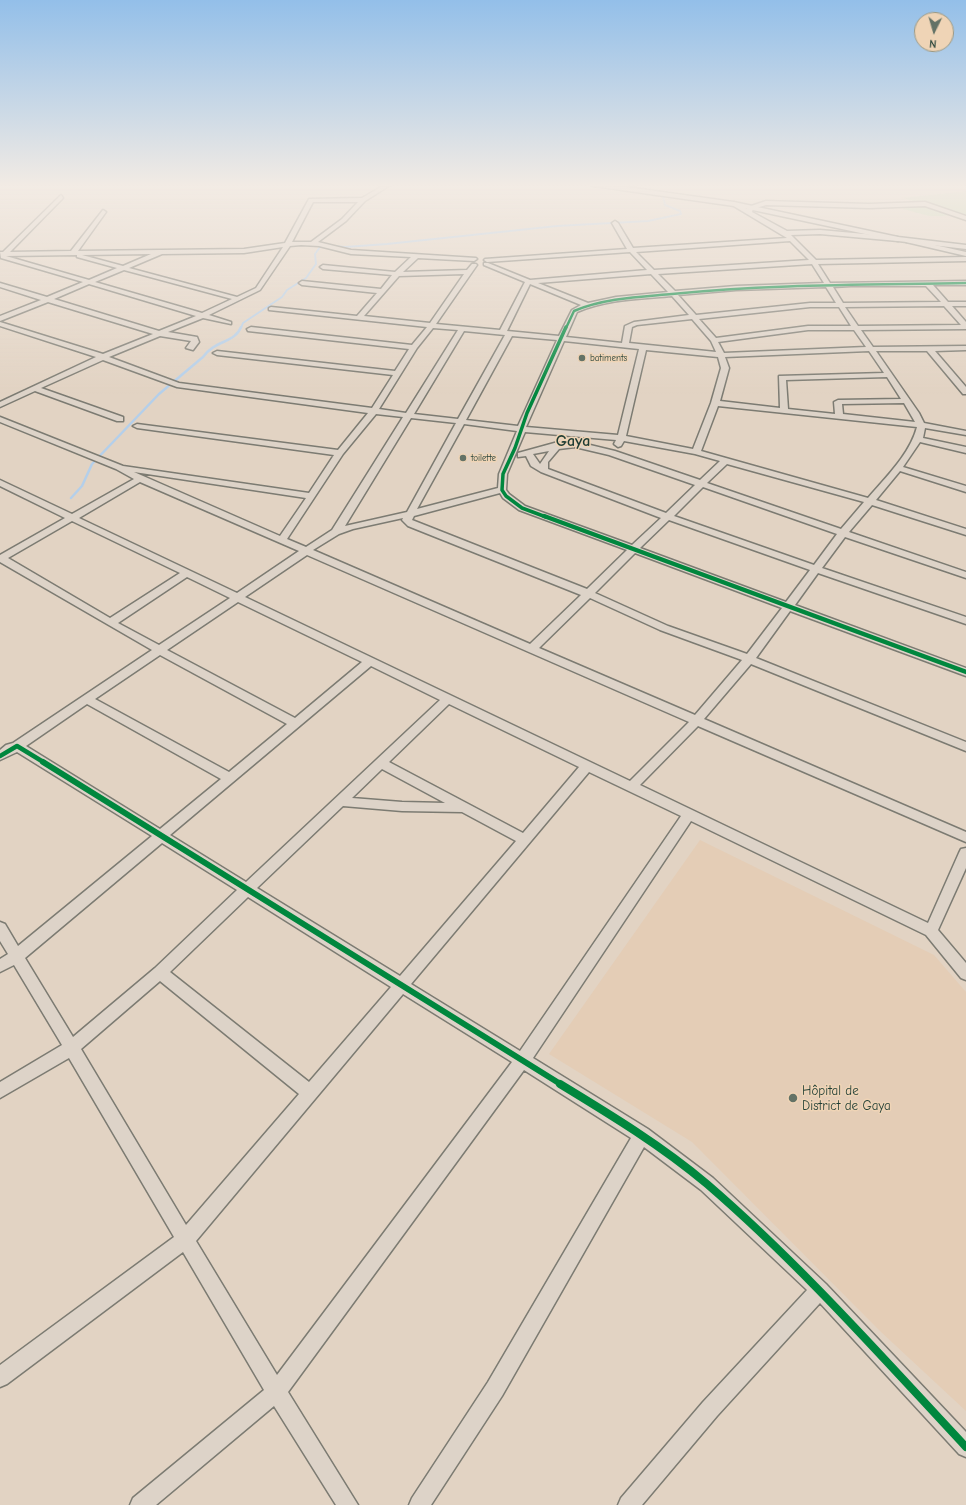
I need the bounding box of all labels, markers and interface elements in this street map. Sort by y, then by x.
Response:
north arrow [914,12,954,52]
text: N [929,37,937,50]
marker: batiments [577,353,587,363]
place label: batiments [590,353,627,363]
district label: Gaya [556,431,590,451]
marker: toilette [458,453,468,463]
place label: toilette [471,453,496,463]
place label: Hôpital de District de Gaya [802,1083,891,1114]
marker: Hôpital de District de Gaya [787,1092,799,1104]

